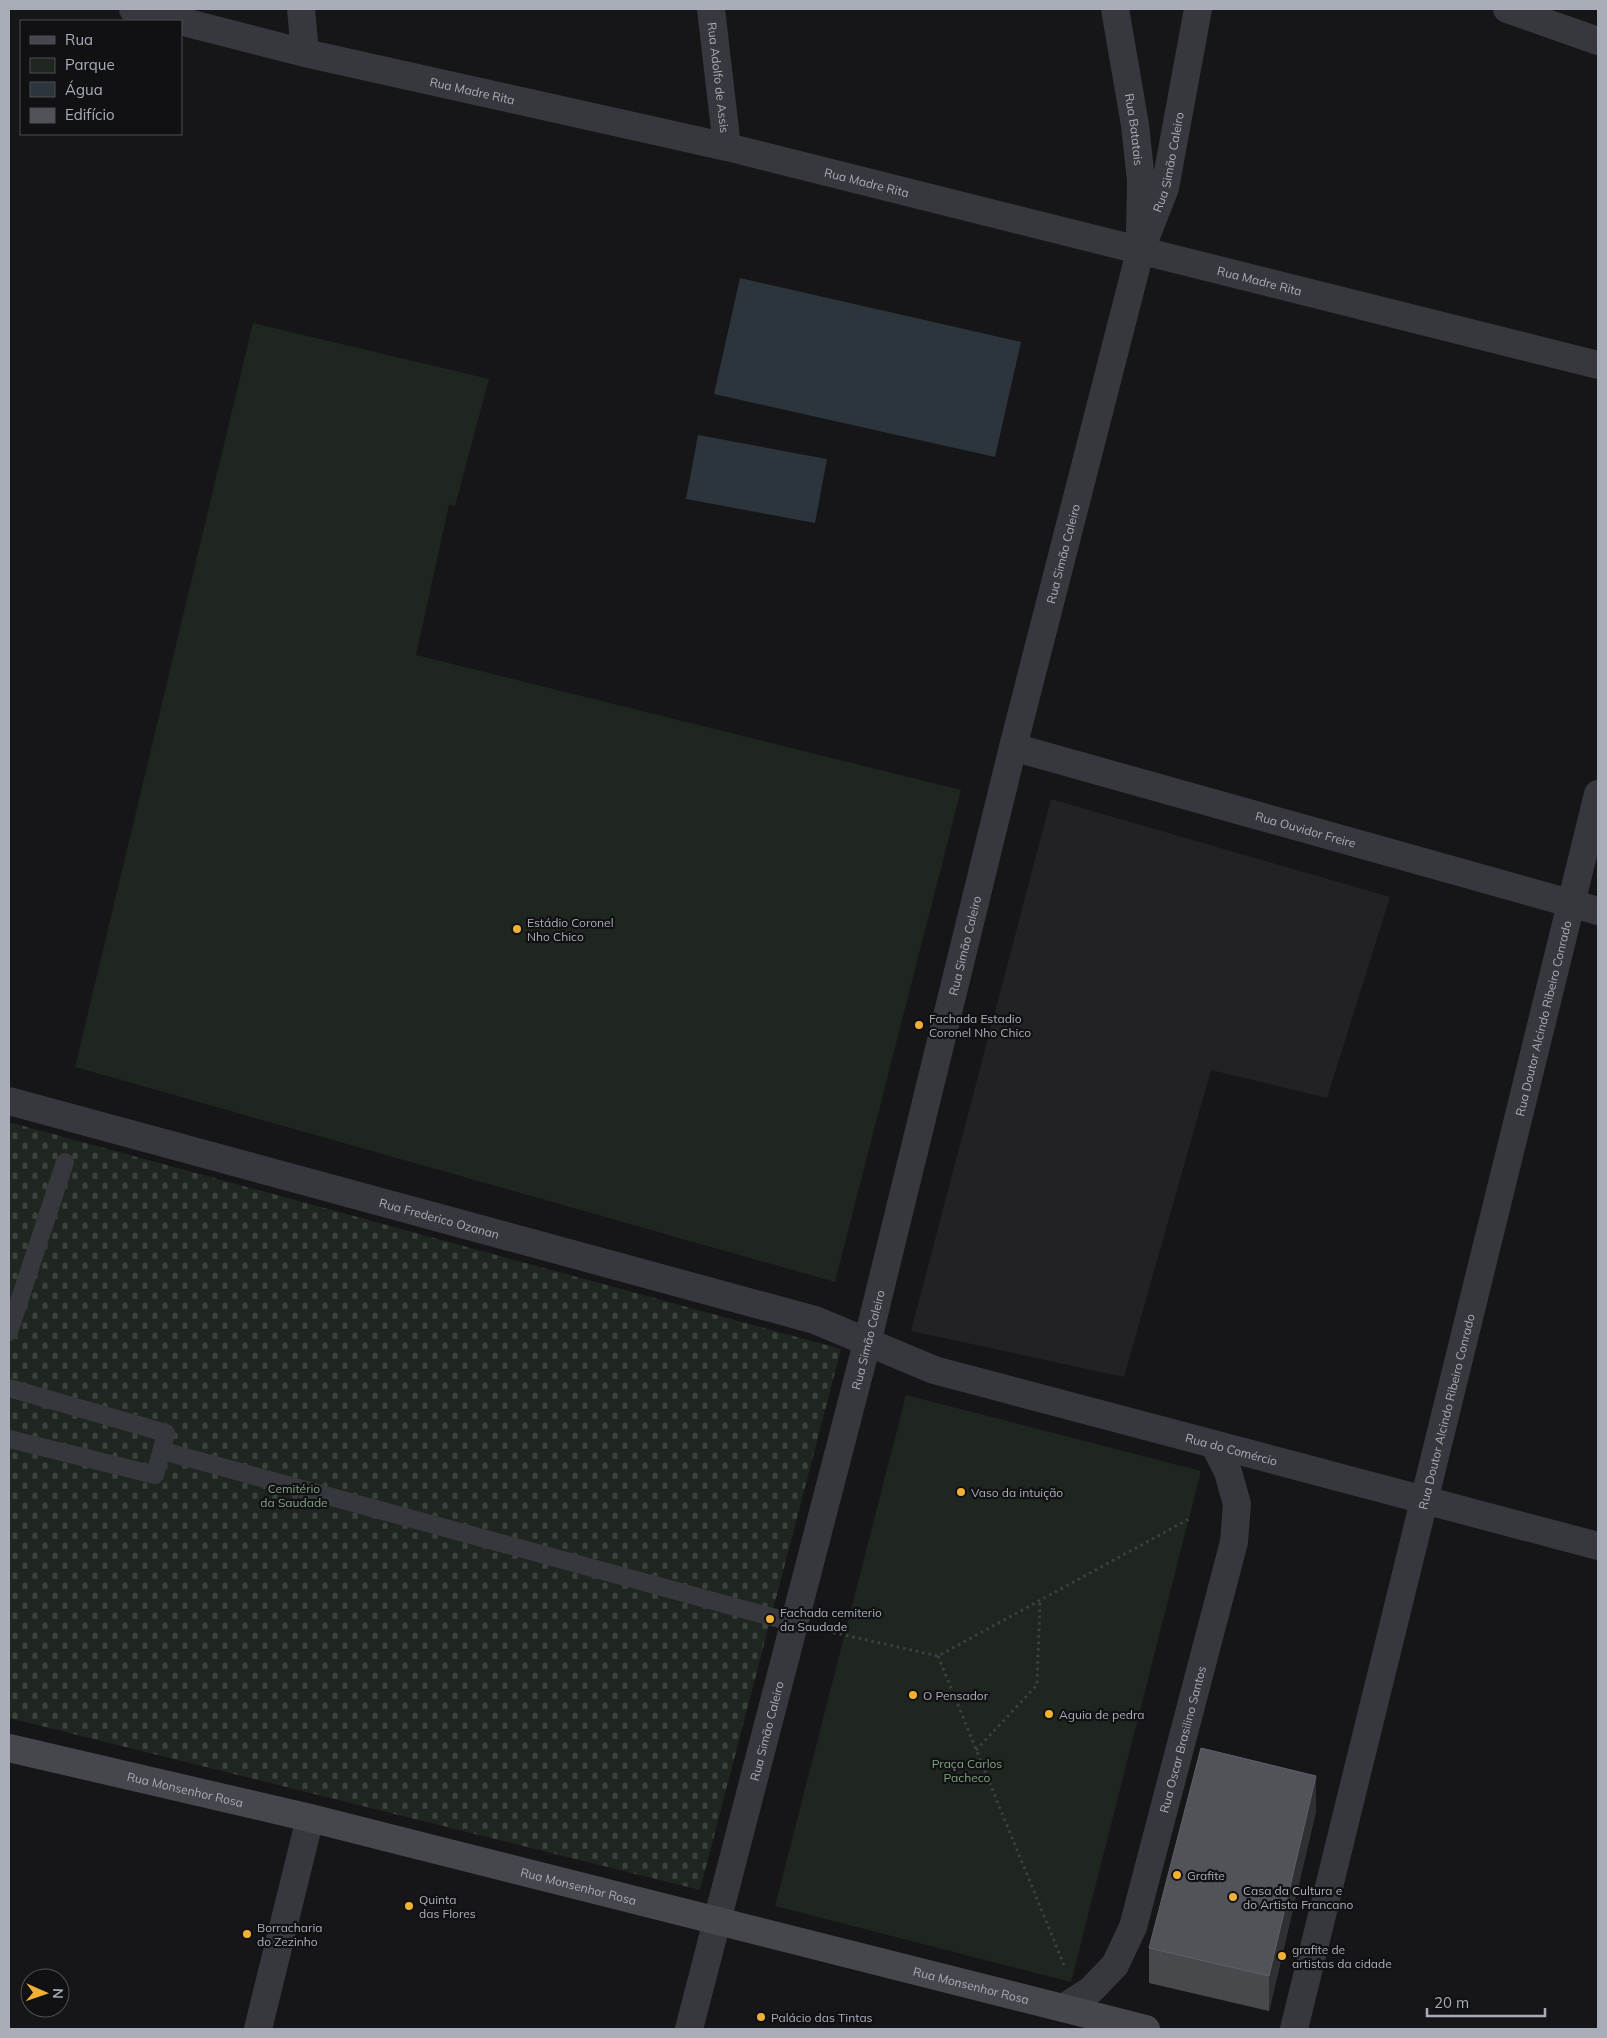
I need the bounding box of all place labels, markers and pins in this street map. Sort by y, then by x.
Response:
place label: Estádio Coronel Nho Chico [527,915,613,944]
marker: Estádio Coronel Nho Chico [511,923,523,935]
place label: Fachada Estadio Coronel Nho Chico [929,1011,1031,1040]
marker: Fachada Estadio Coronel Nho Chico [913,1019,925,1031]
place label: Vaso da intuição [971,1485,1063,1500]
marker: Vaso da intuição [955,1486,967,1498]
place label: Fachada cemiterio da Saudade [780,1605,882,1634]
marker: Fachada cemiterio da Saudade [764,1613,776,1625]
place label: O Pensador [923,1688,989,1703]
marker: O Pensador [907,1689,919,1701]
place label: Aguia de pedra [1059,1707,1144,1722]
marker: Aguia de pedra [1043,1708,1055,1720]
place label: Grafite [1187,1868,1225,1883]
marker: Grafite [1171,1869,1183,1881]
place label: Casa da Cultura e do Artista Francano [1243,1883,1353,1912]
marker: Casa da Cultura e do Artista Francano [1227,1891,1239,1903]
place label: Quinta das Flores [419,1892,476,1921]
marker: Quinta das Flores [403,1900,415,1912]
place label: Borracharia do Zezinho [257,1920,322,1949]
marker: Borracharia do Zezinho [241,1928,253,1940]
place label: grafite de artistas da cidade [1292,1942,1392,1971]
marker: grafite de artistas da cidade [1276,1950,1288,1962]
place label: Palácio das Tintas [771,2010,873,2025]
marker: Palácio das Tintas [755,2011,767,2023]

